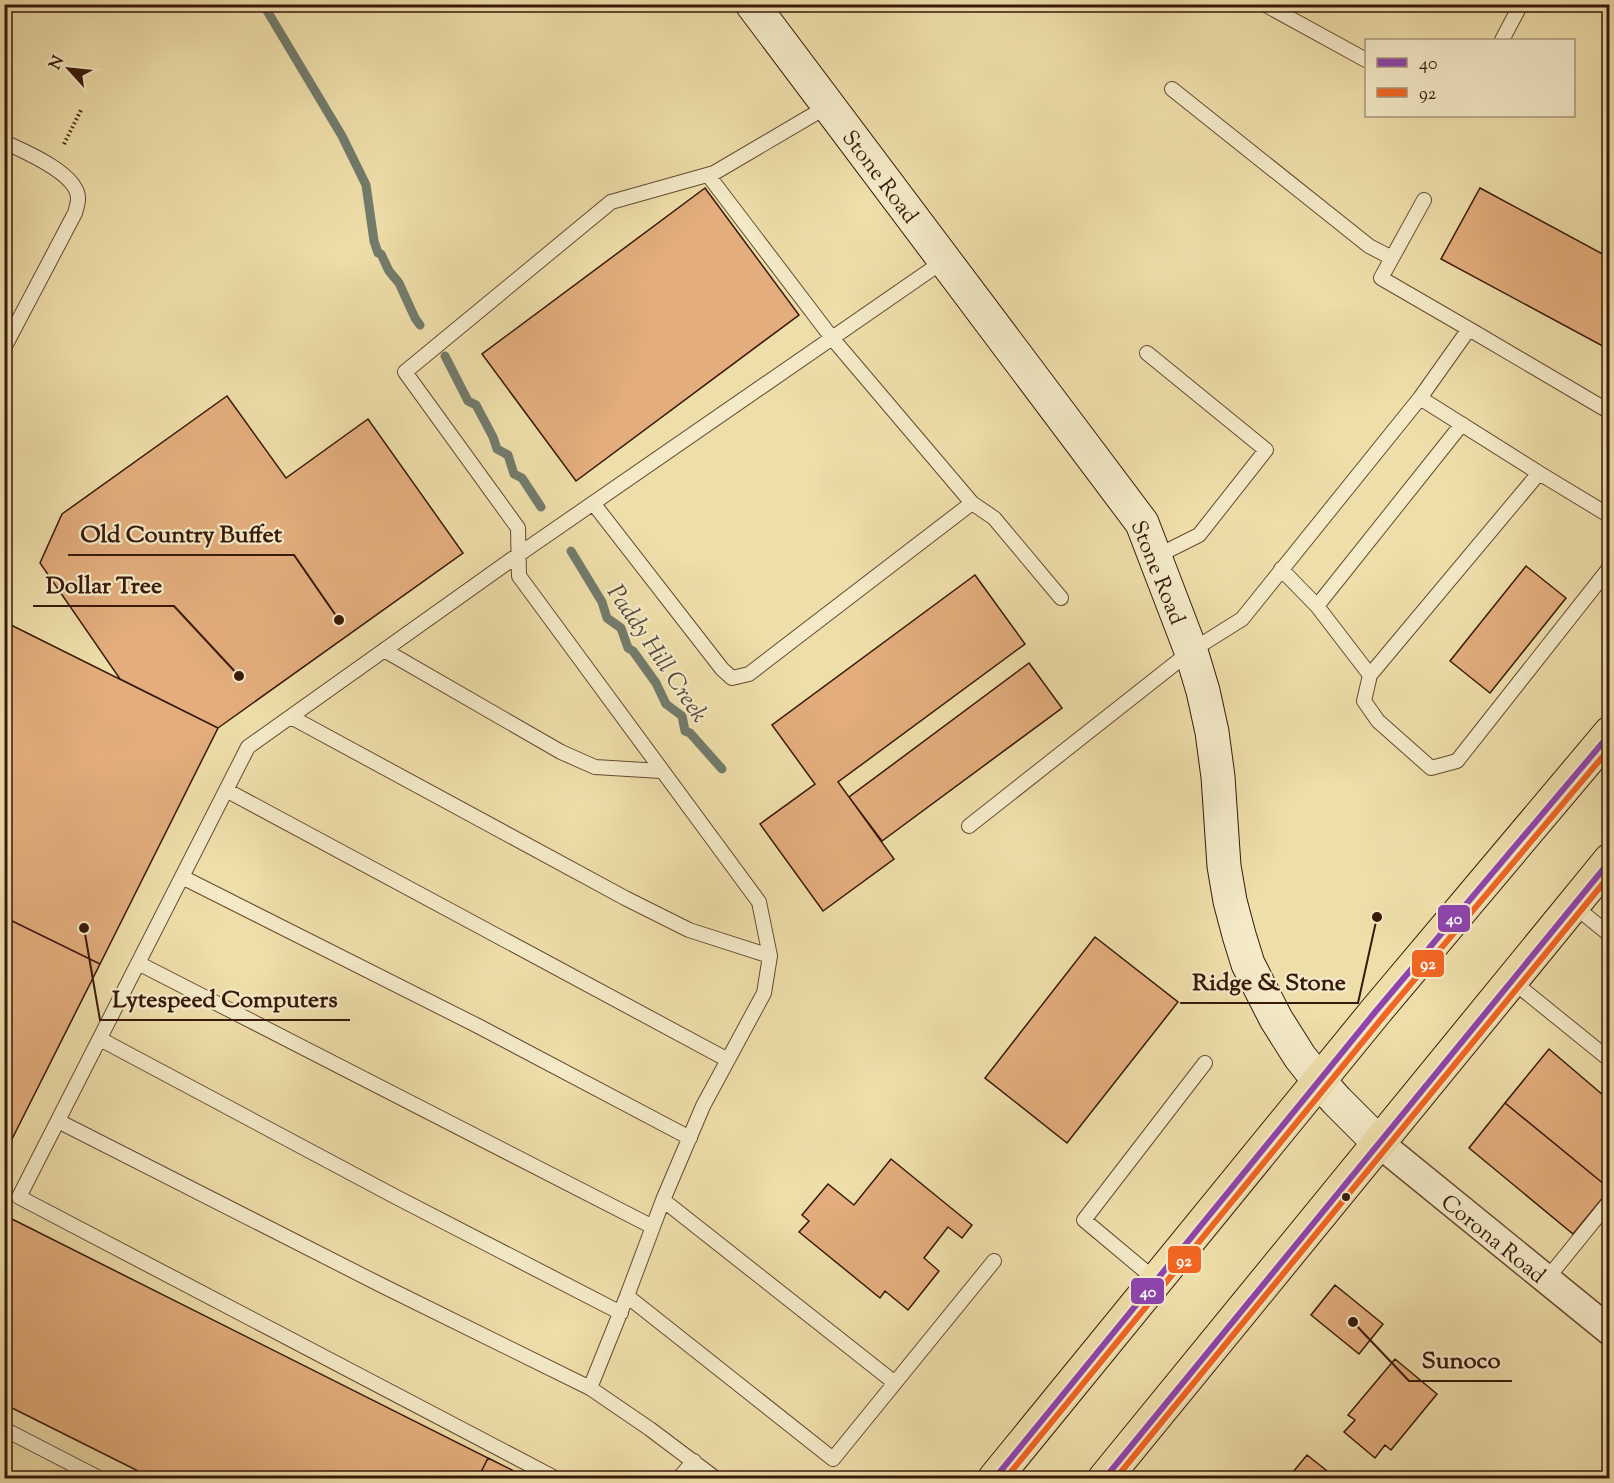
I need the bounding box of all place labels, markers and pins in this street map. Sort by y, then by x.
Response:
callout: Old Country Buffet [68,513,294,555]
callout: Dollar Tree [33,564,174,606]
callout: Ridge & Stone [1180,961,1358,1003]
callout: Lytespeed Computers [100,978,350,1020]
unlabelled marker [1340,1191,1352,1203]
callout: Sunoco [1409,1339,1512,1381]

